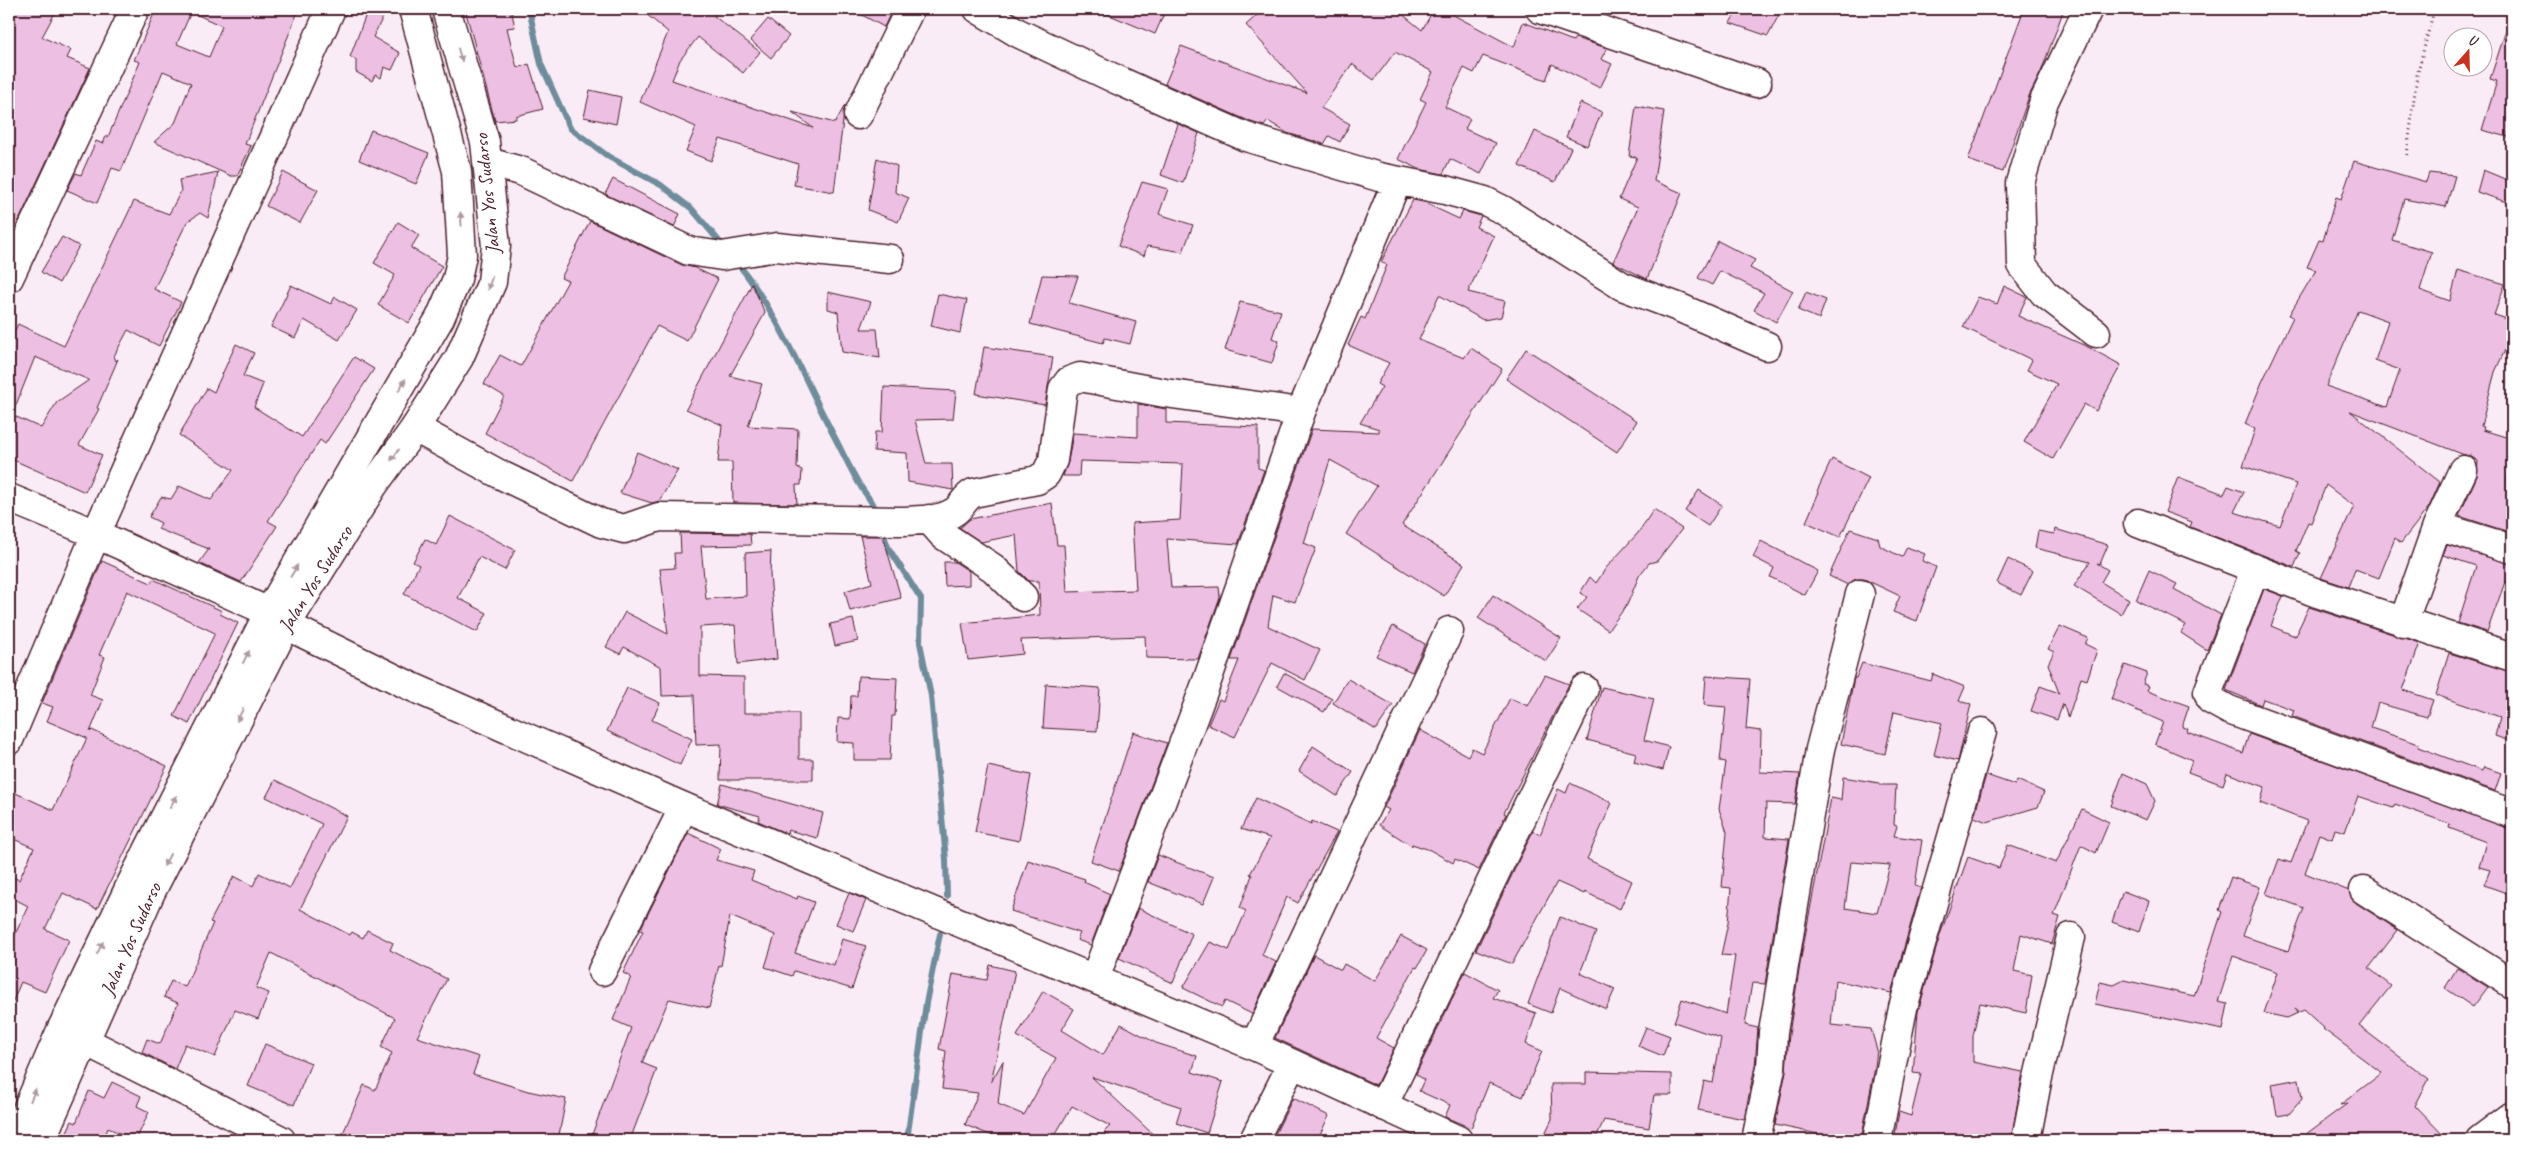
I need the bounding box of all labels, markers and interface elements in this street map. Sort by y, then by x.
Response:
north arrow [2444,28,2494,78]
text: U [2466,31,2481,51]
one-way arrow [457,48,465,63]
street label: Jalan Yos Sudarso [468,132,506,256]
one-way arrow [457,211,465,227]
one-way arrow [486,276,494,291]
one-way arrow [397,378,406,391]
one-way arrow [390,448,400,462]
street label: Jalan Yos Sudarso [272,520,358,637]
one-way arrow [290,564,299,577]
one-way arrow [242,650,250,664]
one-way arrow [236,708,244,722]
one-way arrow [169,795,177,809]
one-way arrow [163,853,171,867]
street label: Jalan Yos Sudarso [94,877,167,1000]
one-way arrow [97,941,105,955]
one-way arrow [29,1088,37,1102]

